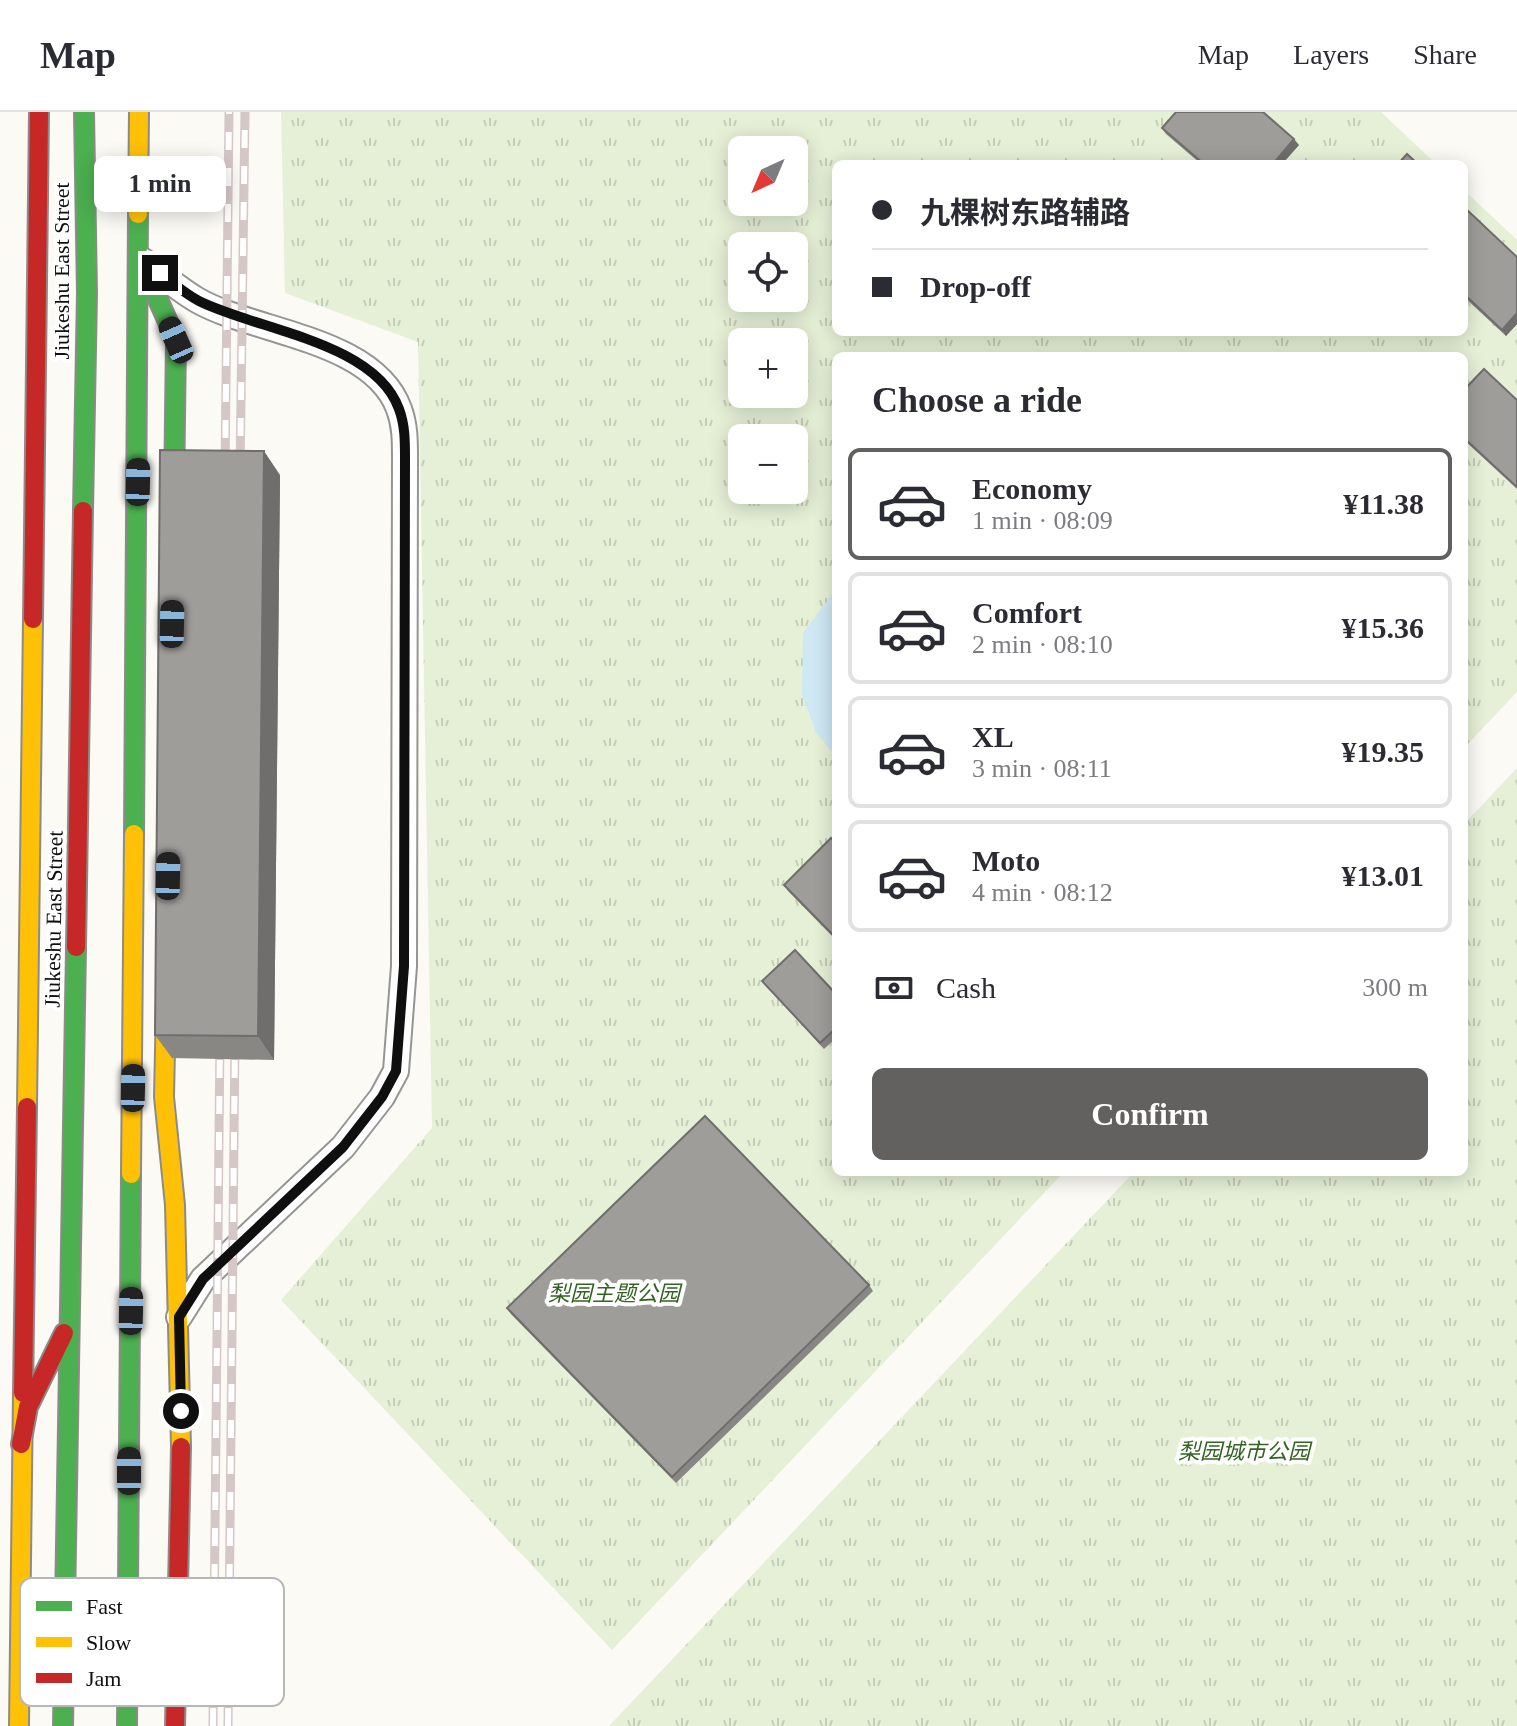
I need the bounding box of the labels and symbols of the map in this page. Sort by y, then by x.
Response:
north arrow [728,136,808,216]
callout: 1 min [94,157,226,213]
street label: Jiukeshu East Street [49,182,74,360]
route end [142,255,178,291]
car [155,313,197,367]
car [126,458,150,506]
car [160,600,184,648]
street label: Jiukeshu East Street [39,830,68,1008]
car [156,852,180,900]
car [121,1064,145,1112]
park label: 梨园主题公园 [548,1281,683,1306]
car [119,1287,143,1335]
route start [163,1393,199,1429]
park label: 梨园城市公园 [1178,1439,1313,1464]
car [117,1447,141,1495]
legend [20,1578,284,1706]
text: Fast [86,1594,123,1619]
text: Slow [86,1630,131,1655]
text: Jam [86,1666,121,1691]

